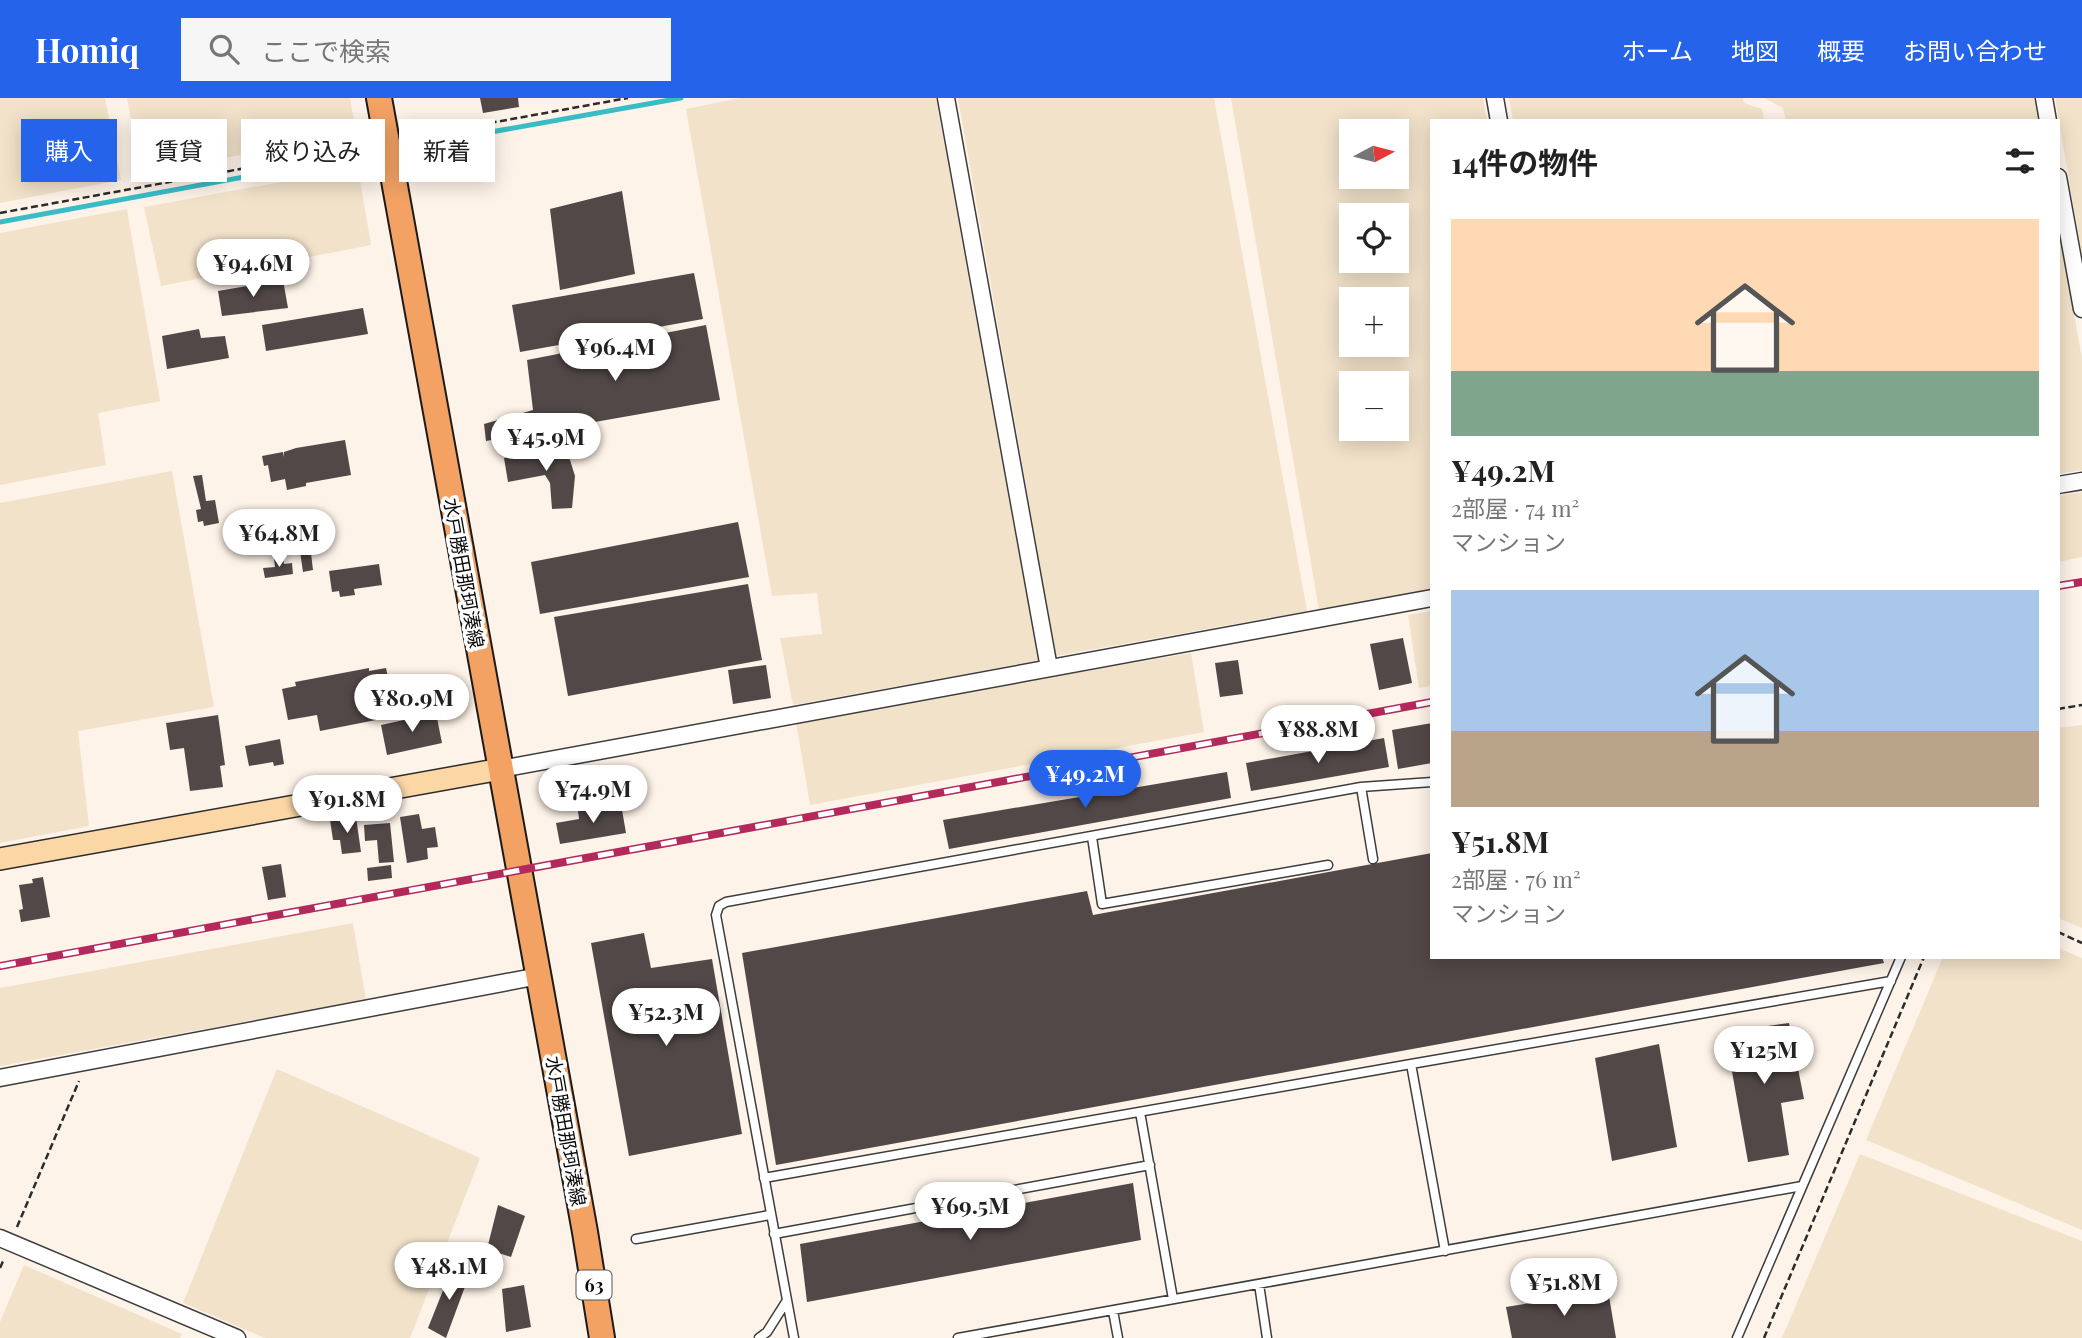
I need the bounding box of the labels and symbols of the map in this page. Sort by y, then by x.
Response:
north arrow [1339,119,1409,189]
pin: ¥94.6M [196,240,310,299]
pin: ¥96.4M [558,324,672,383]
pin: ¥45.9M [489,414,603,473]
street label: 水戸勝田那珂湊線 [439,496,491,650]
pin: ¥64.8M [222,510,336,569]
pin: ¥80.9M [355,674,469,734]
pin: ¥88.8M [1261,706,1375,765]
pin: ¥49.2M [1028,750,1142,810]
pin: ¥74.9M [536,766,650,825]
pin: ¥91.8M [290,776,404,835]
pin: ¥52.3M [609,988,723,1048]
pin: ¥125M [1715,1026,1813,1086]
street label: 水戸勝田那珂湊線 [541,1054,593,1208]
pin: ¥69.5M [913,1182,1027,1242]
pin: ¥48.1M [392,1242,506,1302]
pin: ¥51.8M [1507,1258,1621,1318]
road number: 63 [576,1270,612,1300]

